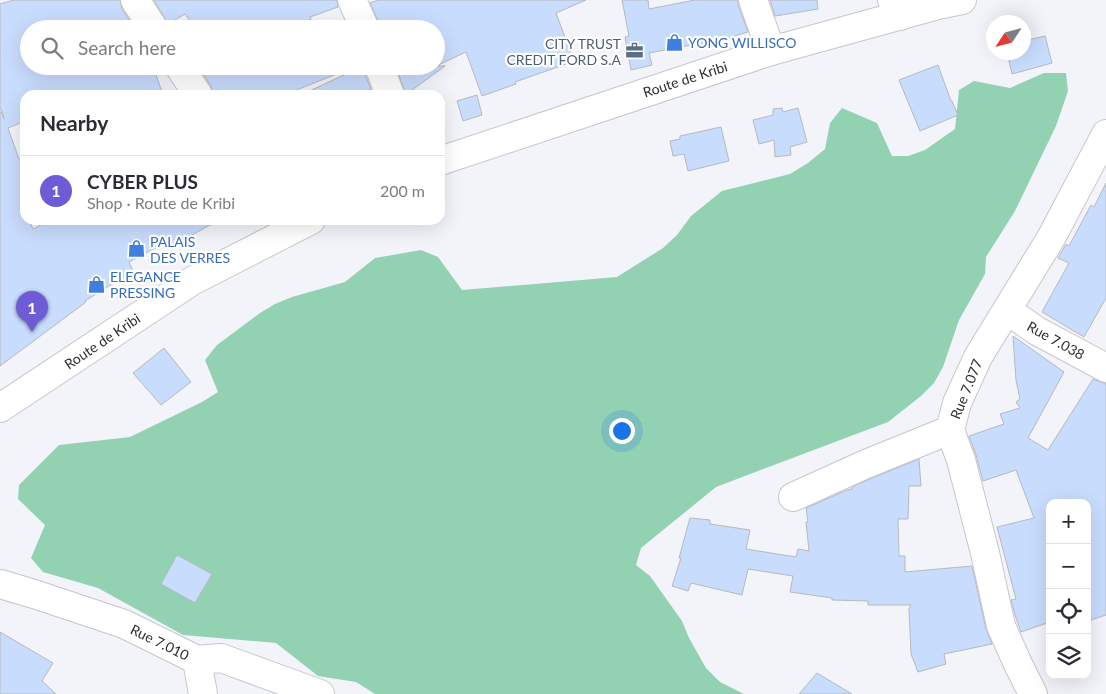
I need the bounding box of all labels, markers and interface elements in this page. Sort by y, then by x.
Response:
north arrow [986,15,1031,60]
search box [20,20,445,75]
shop icon: YONG WILLISCO [664,32,684,52]
icon: search [38,34,66,62]
place label: YONG WILLISCO [688,34,796,51]
place label: CITY TRUST CREDIT FORD S.A [506,35,622,68]
text: Search here [78,36,176,59]
office icon: CITY TRUST CREDIT FORD S.A [625,41,645,61]
street label: Route de Kribi [641,57,729,101]
text: Nearby [40,110,108,135]
text: CYBER PLUS [87,170,198,193]
text: 1 [51,181,61,200]
text: 200 m [380,181,425,200]
text: Shop · Route de Kribi [87,193,235,212]
place label: PALAIS DES VERRES [150,233,230,266]
shop icon: PALAIS DES VERRES [126,239,146,259]
place label: ELEGANCE PRESSING [110,268,181,301]
shop icon: ELEGANCE PRESSING [86,274,106,294]
pin: 1 [16,291,48,332]
street label: Route de Kribi [61,309,143,373]
street label: Rue 7.038 [1024,317,1088,363]
street label: Rue 7.077 [946,357,986,421]
your location [609,418,635,444]
map controls [1046,499,1091,679]
button: + [1046,499,1091,544]
button: − [1046,544,1091,589]
button: locate [1046,589,1091,634]
street label: Rue 7.010 [128,621,192,663]
button: layers [1046,634,1091,679]

